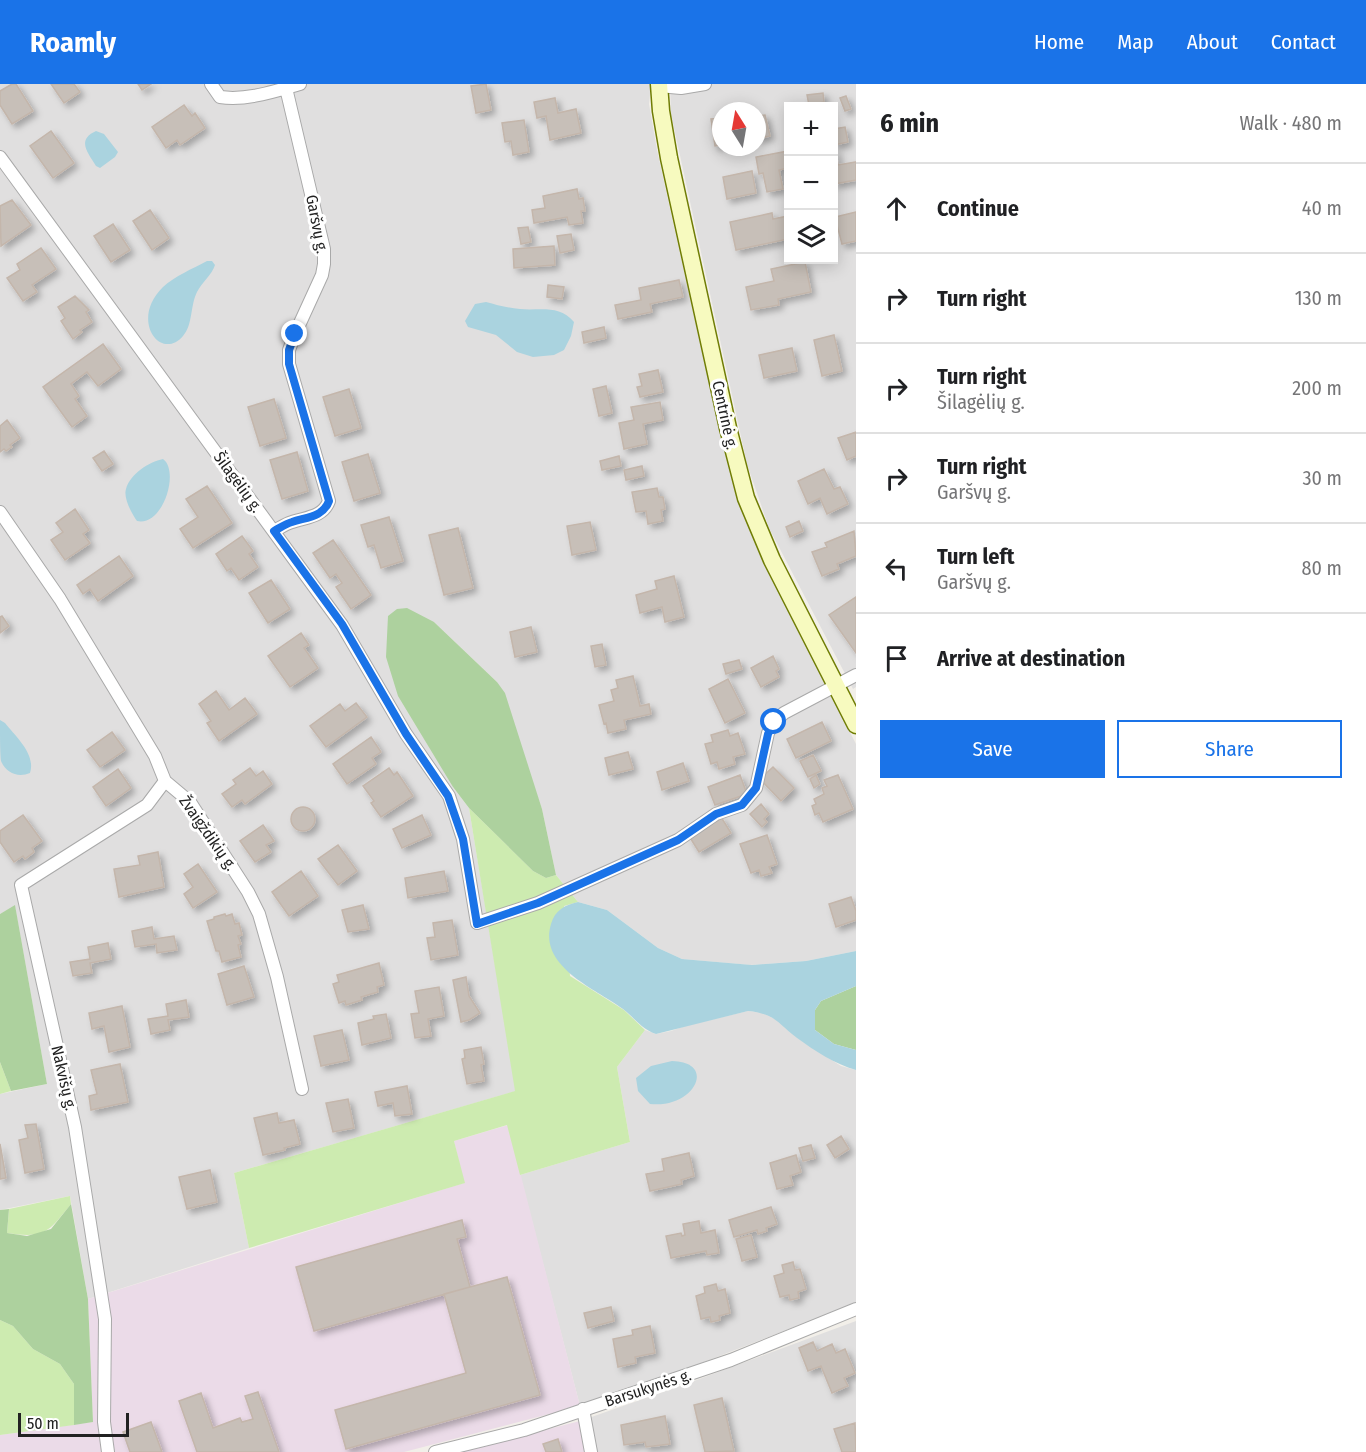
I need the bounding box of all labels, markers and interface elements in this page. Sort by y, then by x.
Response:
text: Roamly [30,26,116,59]
text: Home [1034,29,1084,55]
text: Map [1117,29,1154,55]
text: About [1187,29,1238,55]
text: Contact [1271,29,1336,55]
north arrow [712,102,766,156]
map controls [784,102,838,264]
button: + [784,102,838,156]
text: 6 min [880,108,939,139]
text: Walk · 480 m [1240,111,1342,135]
button: − [784,156,838,210]
icon: ahead [880,192,913,225]
street label: Garšvų g. [302,193,332,255]
text: Continue [937,195,1019,222]
text: 40 m [1302,196,1342,220]
button: layers [784,210,838,264]
icon: right [880,282,913,315]
text: Turn right [937,285,1026,312]
text: 130 m [1295,286,1342,310]
route end [281,320,307,346]
text: Turn right [937,363,1026,390]
icon: right [880,372,913,405]
text: 200 m [1292,376,1342,400]
street label: Centrinė g. [708,379,742,451]
text: Šilagėlių g. [937,390,1025,414]
street label: Šilagėlių g. [210,447,267,516]
text: Turn right [937,453,1026,480]
icon: right [880,462,913,495]
text: 30 m [1302,466,1342,490]
text: Garšvų g. [937,480,1011,504]
text: Turn left [937,543,1015,570]
icon: left [880,552,913,585]
text: 80 m [1302,556,1342,580]
text: Garšvų g. [937,570,1011,594]
icon: arrive [880,642,913,675]
text: Arrive at destination [937,645,1125,672]
route start [760,708,786,734]
button: Save [880,720,1105,778]
button: Share [1117,720,1342,778]
street label: Žvaigždikių g. [175,791,242,874]
street label: Nakvišų g. [47,1044,81,1112]
street label: Barsukynės g. [602,1365,694,1411]
scale bar [18,1410,129,1438]
text: 50 m [27,1414,59,1433]

